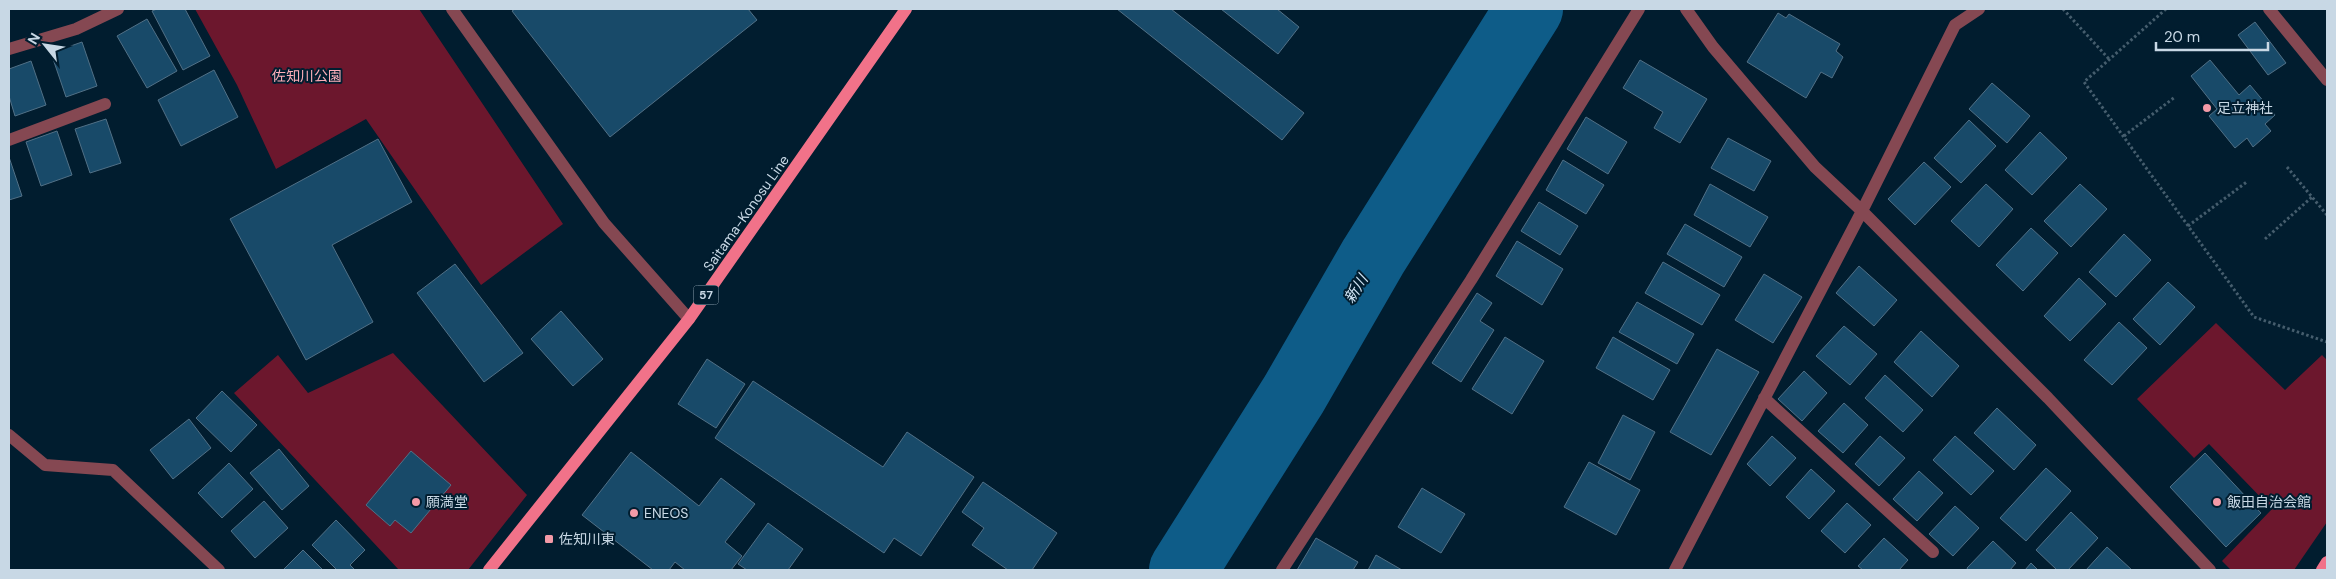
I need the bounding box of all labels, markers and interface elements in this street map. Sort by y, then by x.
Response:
north arrow [20,20,70,70]
scale bar [2156,20,2268,52]
text: 20 m [2164,27,2200,47]
text: N [23,30,44,47]
park label: 佐知川公園 [272,67,342,85]
place label: 足立神社 [2217,99,2273,117]
marker: 足立神社 [2201,102,2213,114]
street label: Saitama-Konosu Line [699,151,793,275]
water label: 新川 [1340,269,1373,307]
road number: 57 [694,286,718,304]
place label: 願満堂 [426,493,468,511]
place label: 飯田自治会館 [2227,493,2311,511]
marker: 願満堂 [410,496,422,508]
marker: 飯田自治会館 [2211,496,2223,508]
place label: ENEOS [644,504,688,522]
marker: ENEOS [628,507,640,519]
place label: 佐知川東 [559,530,615,548]
marker: 佐知川東 [543,533,555,545]

